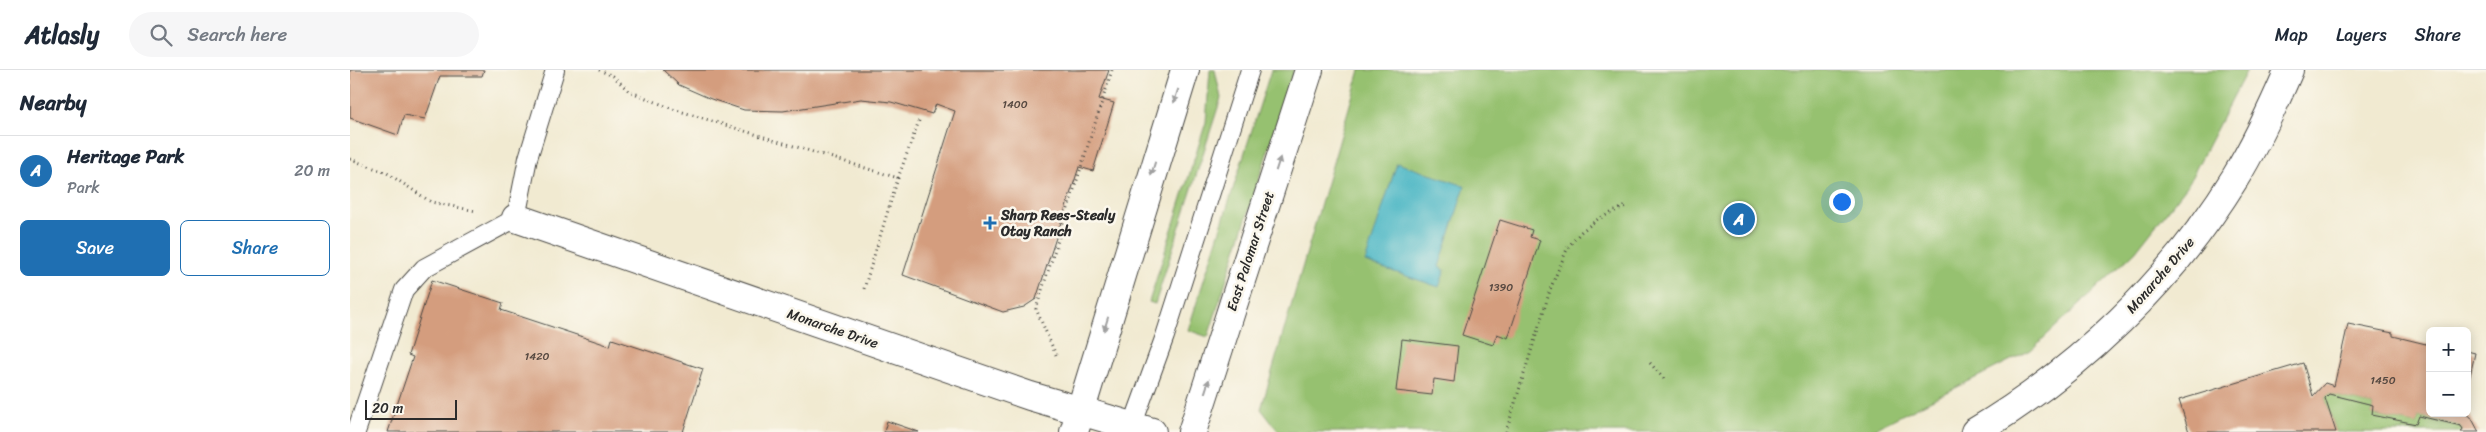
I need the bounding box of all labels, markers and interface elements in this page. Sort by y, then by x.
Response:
search box [129,12,479,57]
text: Atlasly [25,14,99,56]
text: Search here [187,18,287,51]
text: Map [2275,19,2308,51]
text: Layers [2336,19,2387,51]
text: Share [2415,19,2461,51]
icon: search [147,21,175,49]
text: Nearby [20,84,86,122]
one-way arrow [1172,89,1180,104]
house number: 1400 [1002,95,1028,114]
text: Heritage Park [67,140,184,173]
text: A [31,156,41,185]
text: 20 m [294,156,330,185]
one-way arrow [1275,157,1283,172]
one-way arrow [1149,162,1157,177]
text: Park [67,173,100,202]
street label: East Palomar Street [1219,188,1282,314]
your location [1829,189,1855,215]
pin: A [1723,200,1755,238]
place label: Sharp Rees-Stealy Otay Ranch [1000,203,1116,244]
marker: Sharp Rees-Stealy Otay Ranch [983,216,997,230]
button: Save [20,220,170,276]
button: Share [180,220,330,276]
street label: Monarche Drive [2120,231,2201,319]
house number: 1390 [1489,278,1513,297]
street label: Monarche Drive [784,301,882,356]
one-way arrow [1101,317,1109,332]
map controls [2426,327,2471,417]
button: + [2426,327,2471,372]
house number: 1420 [525,347,549,366]
house number: 1450 [2370,371,2396,390]
button: − [2426,372,2471,417]
one-way arrow [1203,378,1211,393]
text: 20 m [372,396,403,421]
scale bar [365,397,458,420]

